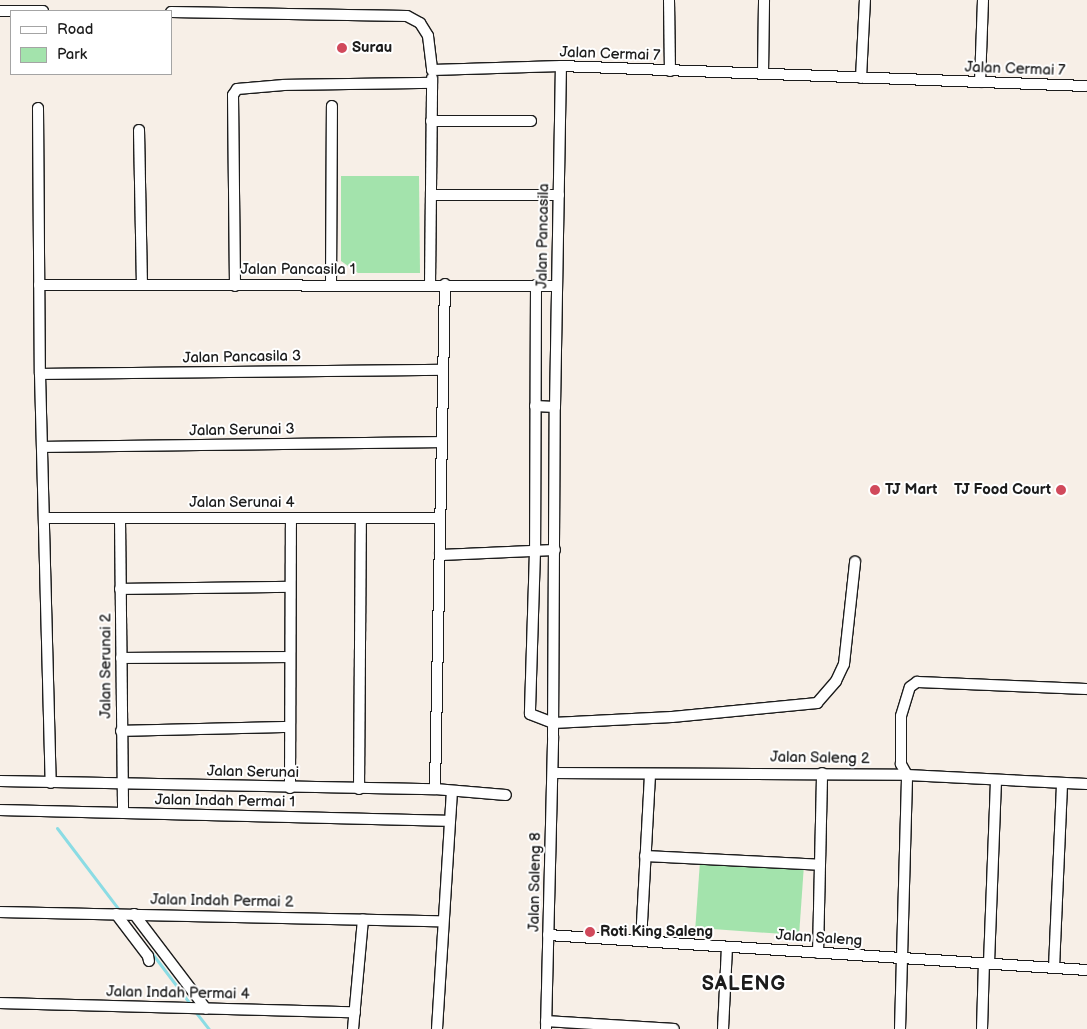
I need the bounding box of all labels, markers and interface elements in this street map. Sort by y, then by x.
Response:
legend [10,10,172,75]
text: Road [57,20,93,39]
place label: Surau [352,39,392,57]
marker: Surau [336,42,348,54]
street label: Jalan Cermai 7 [559,43,661,65]
text: Park [57,45,87,64]
street label: Jalan Cermai 7 [964,58,1066,80]
street label: Jalan Pancasila [533,183,553,289]
street label: Jalan Pancasila 1 [240,261,356,279]
street label: Jalan Pancasila 3 [183,347,301,367]
street label: Jalan Serunai 3 [189,420,295,440]
place label: TJ Mart [885,481,937,499]
place label: TJ Food Court [954,481,1051,499]
marker: TJ Mart [869,484,881,496]
marker: TJ Food Court [1055,484,1067,496]
street label: Jalan Serunai 4 [189,494,295,512]
street label: Jalan Serunai 2 [97,613,115,719]
street label: Jalan Saleng 2 [770,748,870,768]
street label: Jalan Serunai [207,762,299,782]
street label: Jalan Indah Permai 1 [155,791,295,811]
street label: Jalan Saleng 8 [525,832,545,932]
street label: Jalan Indah Permai 2 [150,891,294,911]
place label: Roti King Saleng [600,923,713,941]
marker: Roti King Saleng [584,926,596,938]
street label: Jalan Saleng [775,926,863,950]
district label: SALENG [701,972,787,996]
street label: Jalan Indah Permai 4 [106,983,250,1003]

